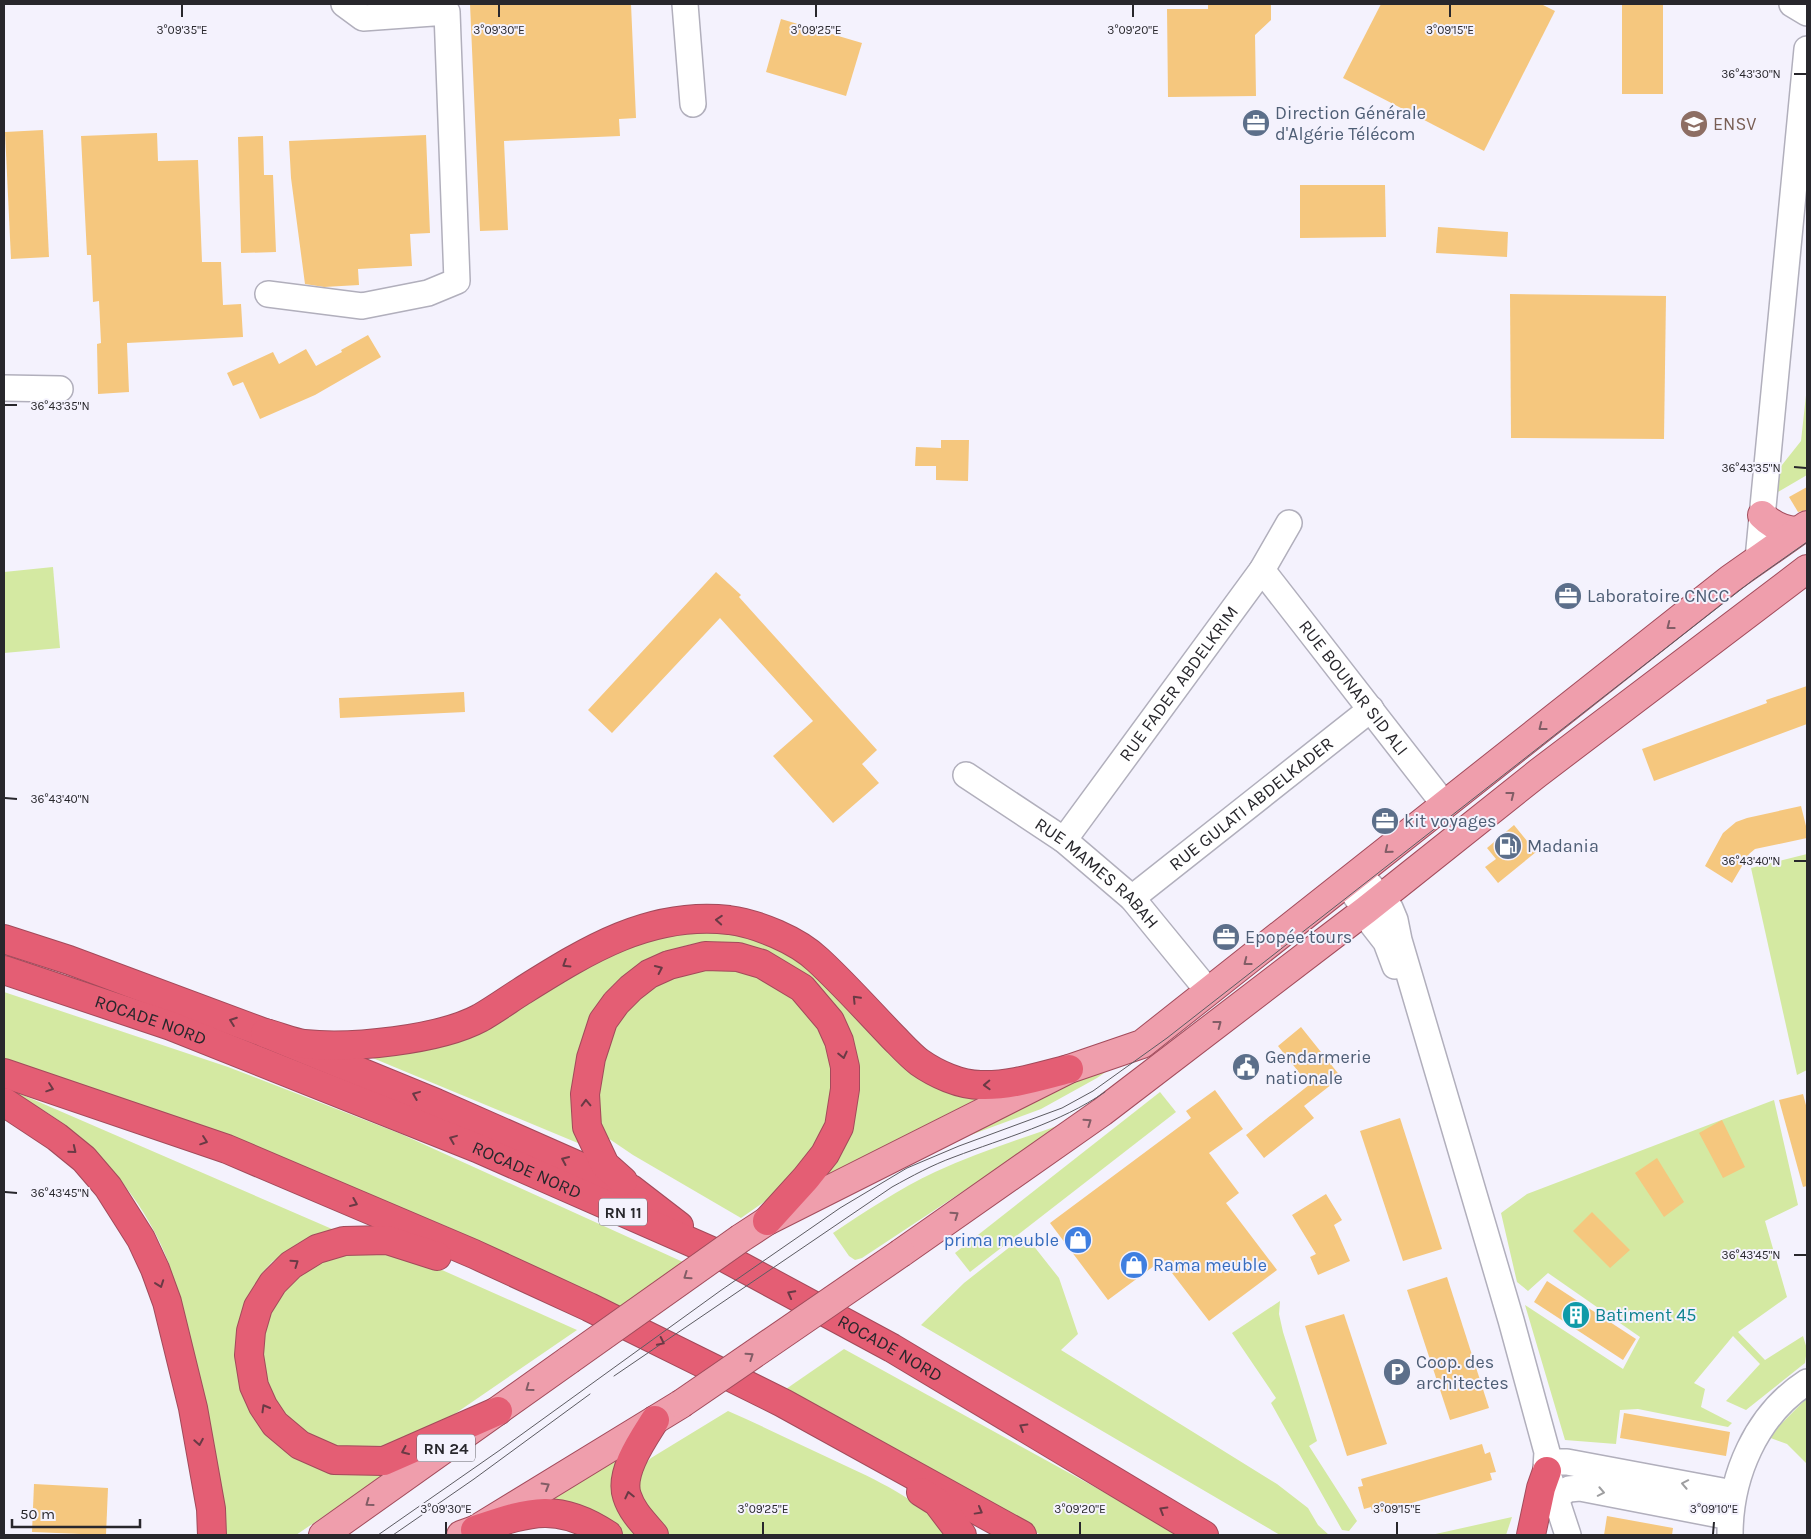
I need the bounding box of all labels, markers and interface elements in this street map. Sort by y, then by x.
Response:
text: 3°09'35"E [156,23,208,37]
text: 3°09'30"E [473,23,525,37]
text: 3°09'25"E [790,23,842,37]
text: 3°09'20"E [1107,23,1159,37]
text: 3°09'15"E [1426,23,1474,37]
text: 36°43'30"N [1721,67,1781,81]
place label: Direction Générale d'Algérie Télécom [1275,102,1426,145]
office icon: Direction Générale d'Algérie Télécom [1241,108,1271,138]
school or university icon: ENSV [1679,109,1709,139]
place label: ENSV [1713,113,1756,135]
text: 36°43'35"N [30,399,90,413]
text: 36°43'35"N [1721,461,1781,475]
office icon: Laboratoire CNCC [1553,581,1583,611]
place label: Laboratoire CNCC [1587,585,1730,607]
street label: RUE FADER ABDELKRIM [1114,601,1243,766]
street label: RUE BOUNAR SID ALI [1294,615,1413,760]
one-way arrow [1666,621,1675,630]
one-way arrow [1539,721,1548,729]
street label: RUE GULATI ABDELKADER [1165,732,1338,875]
text: 36°43'40"N [30,792,90,806]
one-way arrow [1505,792,1514,800]
office icon: kit voyages [1370,806,1400,836]
place label: kit voyages [1404,810,1497,832]
street label: RUE MAMES RABAH [1031,813,1163,933]
fuel station icon: Madania [1493,831,1523,861]
place label: Madania [1527,835,1599,857]
one-way arrow [1384,844,1393,853]
text: 36°43'40"N [1721,854,1781,868]
one-way arrow [715,914,723,925]
office icon: Epopée tours [1211,922,1241,952]
place label: Epopée tours [1245,926,1352,948]
one-way arrow [1243,956,1253,965]
one-way arrow [562,957,571,967]
one-way arrow [654,965,663,975]
street label: ROCADE NORD [92,990,210,1050]
one-way arrow [853,995,862,1004]
one-way arrow [229,1017,238,1027]
one-way arrow [1212,1021,1221,1029]
place label: Gendarmerie nationale [1265,1046,1371,1089]
one-way arrow [837,1051,848,1060]
public building icon: Gendarmerie nationale [1231,1052,1261,1082]
one-way arrow [983,1080,990,1090]
one-way arrow [45,1083,54,1093]
one-way arrow [413,1090,421,1100]
one-way arrow [580,1099,591,1107]
one-way arrow [1082,1119,1092,1128]
one-way arrow [449,1134,458,1145]
one-way arrow [199,1135,207,1145]
street label: ROCADE NORD [469,1136,585,1204]
one-way arrow [67,1144,76,1153]
one-way arrow [561,1155,570,1166]
text: 36°43'45"N [31,1186,89,1200]
one-way arrow [349,1197,358,1208]
road number: RN 11 [599,1198,647,1226]
one-way arrow [949,1212,959,1221]
shop icon: prima meuble [1063,1225,1093,1255]
place label: prima meuble [944,1229,1059,1251]
text: 36°43'45"N [1722,1248,1780,1262]
shop icon: Rama meuble [1119,1250,1149,1280]
place label: Rama meuble [1153,1254,1267,1276]
one-way arrow [289,1260,299,1269]
one-way arrow [683,1270,693,1279]
one-way arrow [154,1280,164,1288]
one-way arrow [788,1290,797,1300]
building icon: Batiment 45 [1561,1300,1591,1330]
place label: Batiment 45 [1595,1304,1696,1326]
street label: ROCADE NORD [834,1310,947,1387]
one-way arrow [656,1336,665,1346]
place label: Coop. des architectes [1416,1351,1509,1394]
one-way arrow [745,1353,754,1363]
parking icon: Coop. des architectes [1382,1357,1412,1387]
one-way arrow [525,1382,535,1391]
one-way arrow [261,1404,271,1413]
one-way arrow [1020,1423,1029,1433]
road number: RN 24 [417,1435,475,1462]
one-way arrow [193,1438,204,1446]
one-way arrow [401,1445,410,1456]
one-way arrow [1681,1479,1690,1489]
one-way arrow [541,1483,550,1493]
one-way arrow [1597,1486,1605,1496]
one-way arrow [624,1490,635,1499]
scale bar [12,1496,140,1528]
one-way arrow [365,1497,375,1506]
text: 3°09'30"E [420,1502,472,1516]
text: 3°09'25"E [737,1502,789,1516]
text: 3°09'20"E [1054,1502,1106,1516]
text: 3°09'15"E [1373,1502,1421,1516]
text: 3°09'10"E [1690,1502,1738,1516]
text: 50 m [20,1505,55,1523]
one-way arrow [973,1505,982,1515]
one-way arrow [1159,1507,1168,1517]

